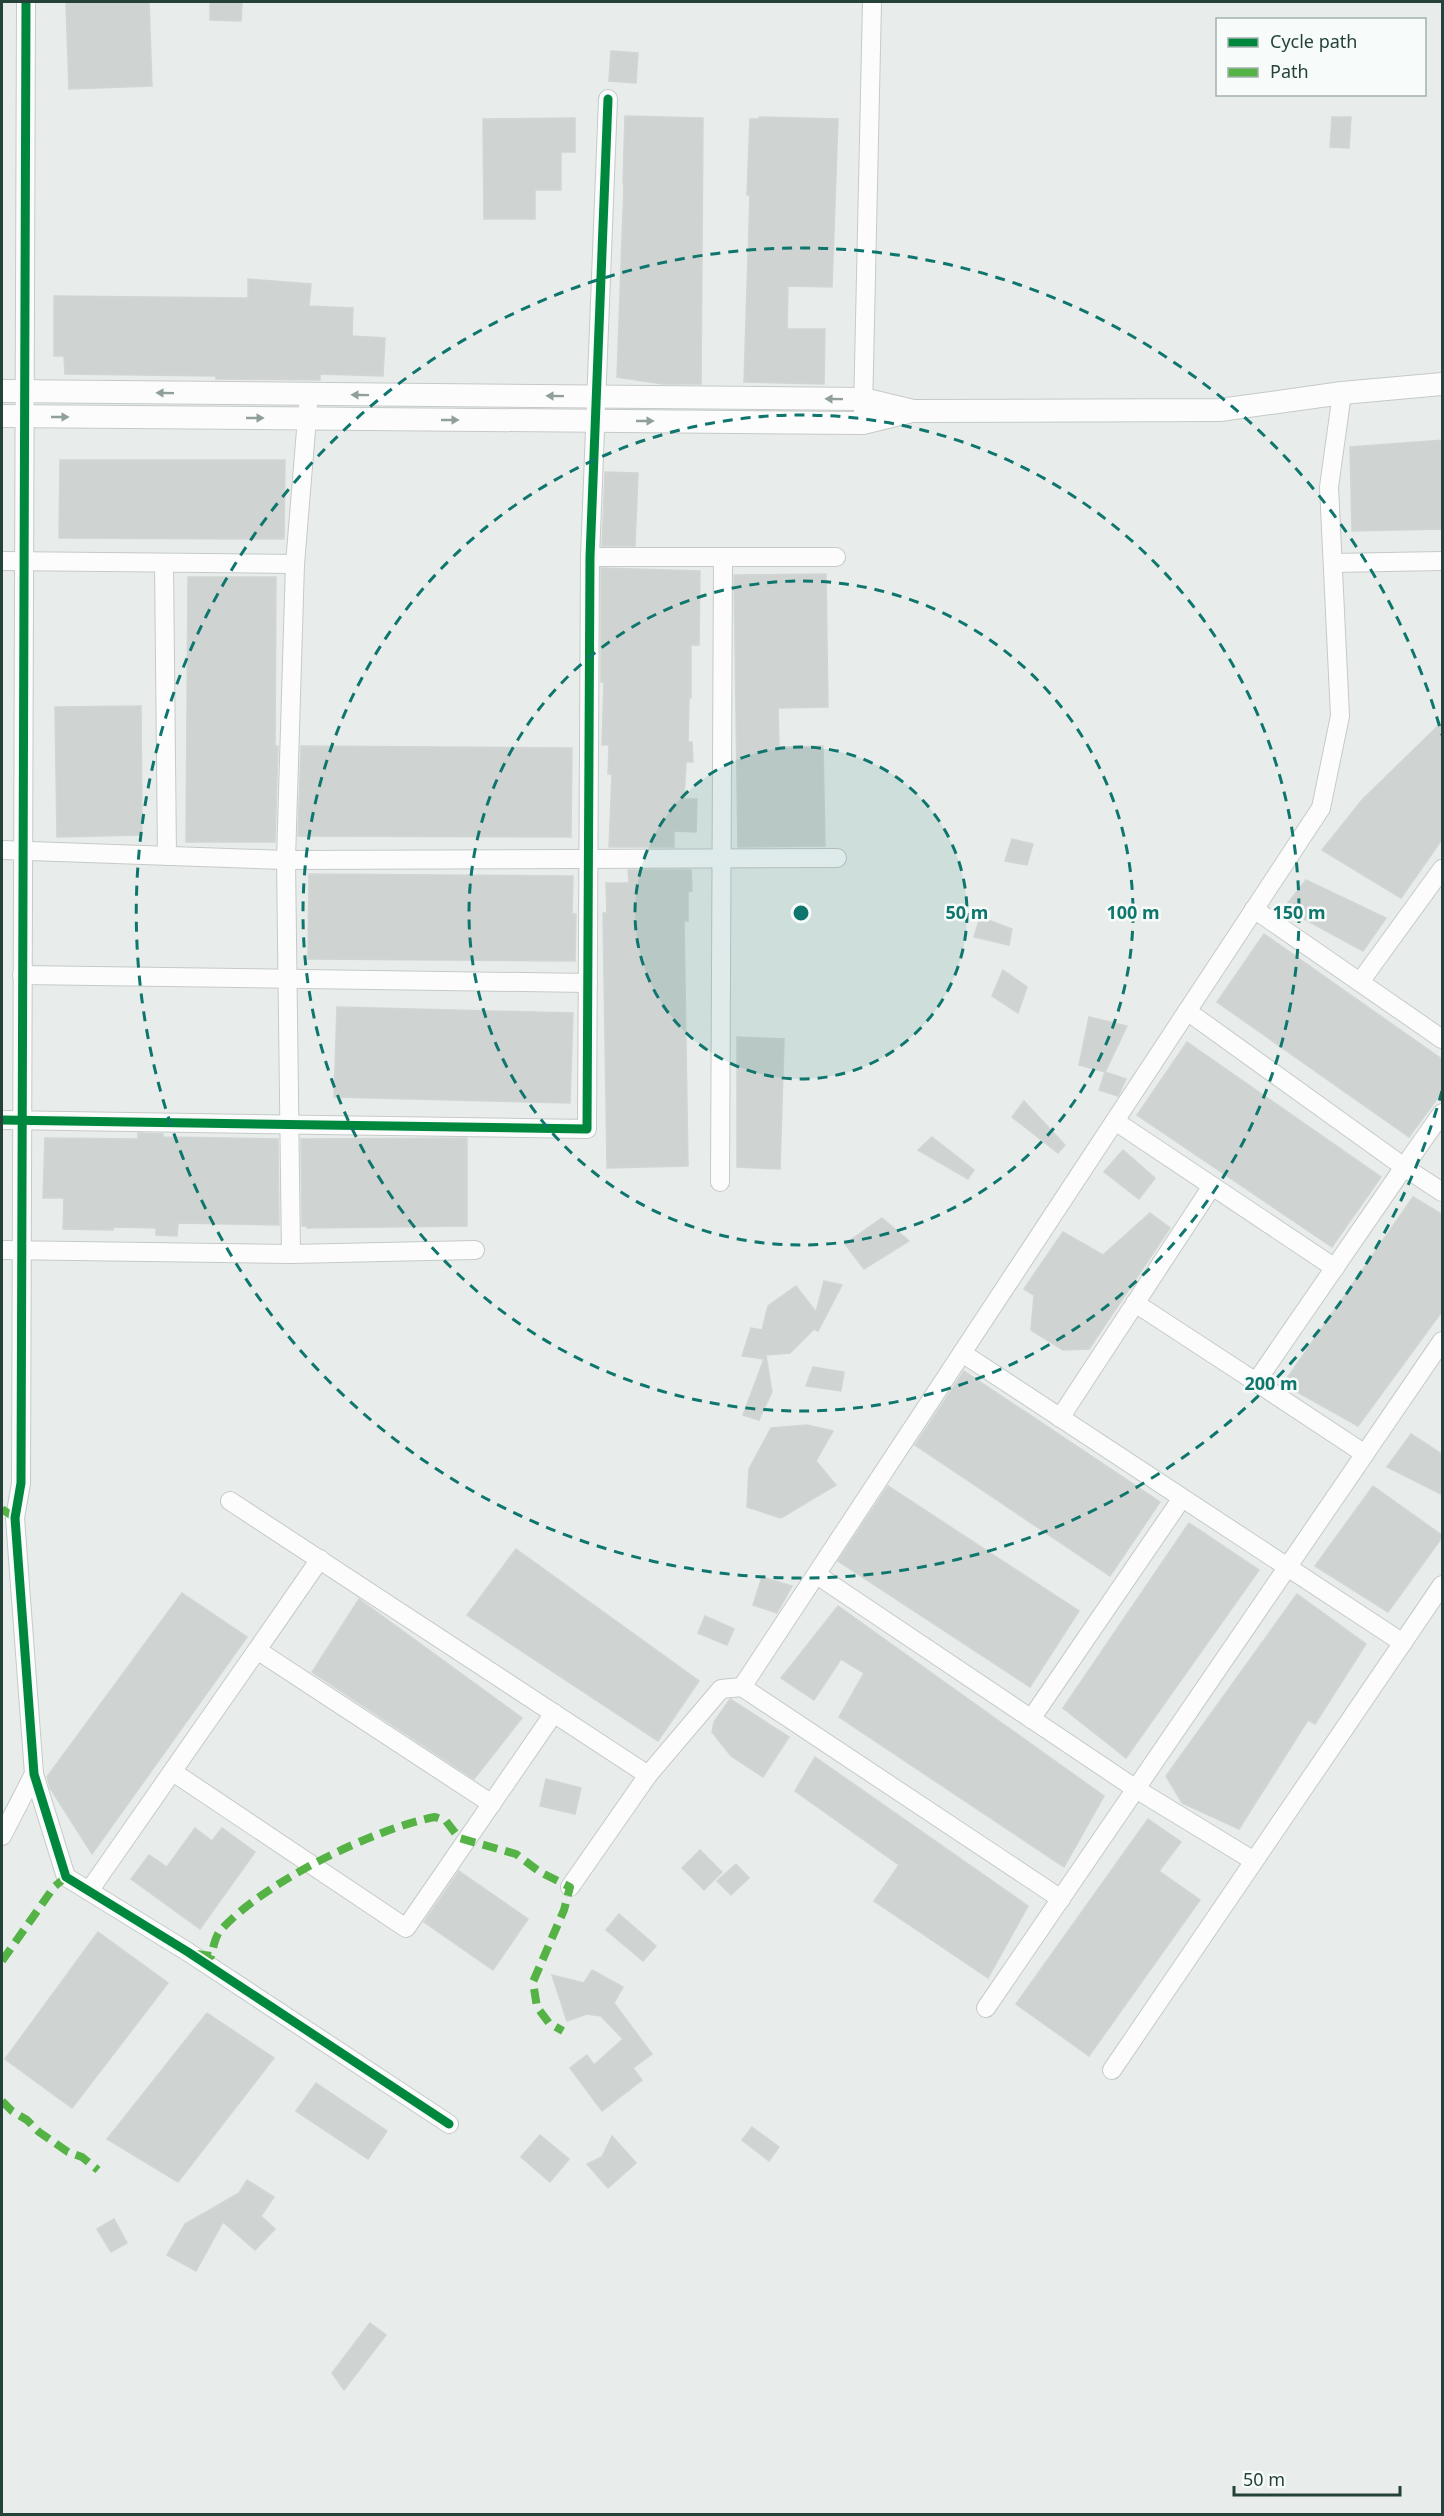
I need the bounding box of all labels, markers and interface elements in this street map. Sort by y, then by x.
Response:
legend [1216,18,1426,96]
text: Cycle path [1270,29,1357,53]
text: Path [1270,59,1309,83]
one-way arrow [156,388,175,398]
one-way arrow [351,390,370,399]
one-way arrow [546,392,565,401]
one-way arrow [825,394,844,404]
one-way arrow [50,412,69,422]
one-way arrow [245,413,264,423]
one-way arrow [440,415,459,425]
one-way arrow [635,416,654,426]
text: 50 m [946,900,988,924]
text: 100 m [1106,900,1160,924]
text: 150 m [1272,900,1326,924]
centre of rings [791,903,811,923]
text: 200 m [1244,1371,1298,1395]
scale bar [1234,2459,1400,2497]
text: 50 m [1243,2467,1285,2491]

